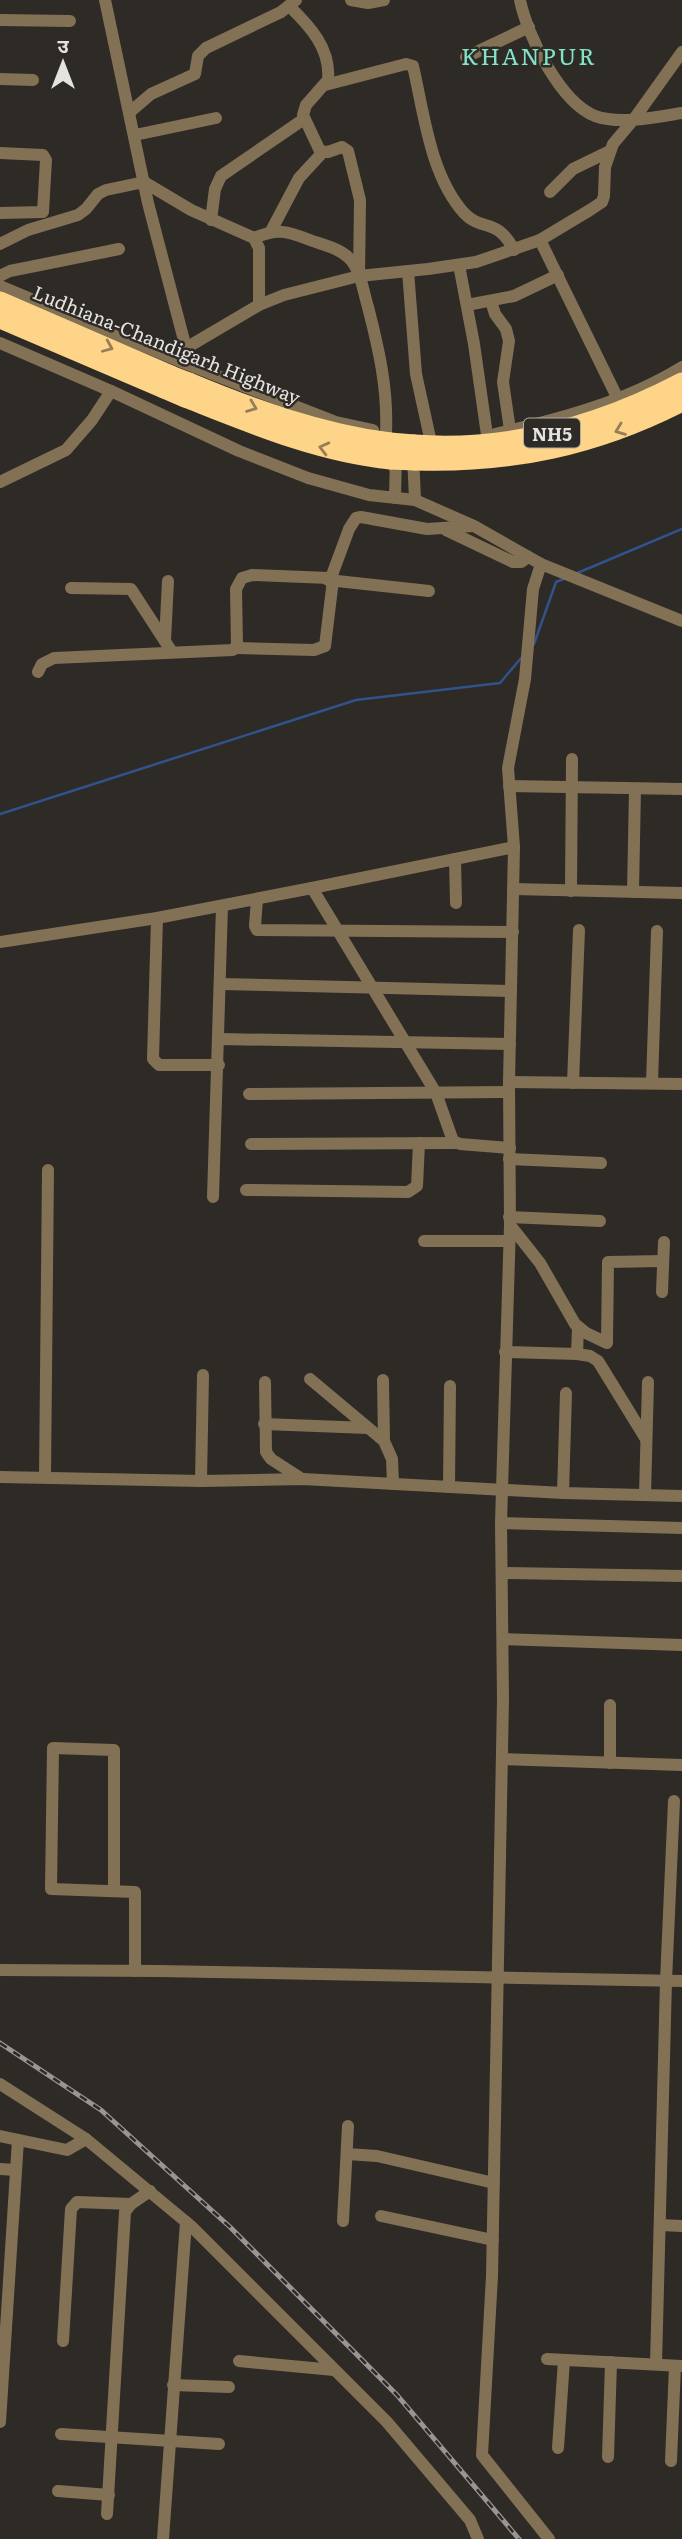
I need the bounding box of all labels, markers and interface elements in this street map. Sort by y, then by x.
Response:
north arrow [28,28,98,98]
text: उ [57,31,69,59]
district label: KHANPUR [461,38,597,72]
street label: Ludhiana-Chandigarh Highway [29,277,305,411]
one-way arrow [101,339,113,353]
one-way arrow [246,398,258,412]
road number: NH5 [524,418,580,447]
one-way arrow [614,421,626,435]
one-way arrow [318,442,330,456]

